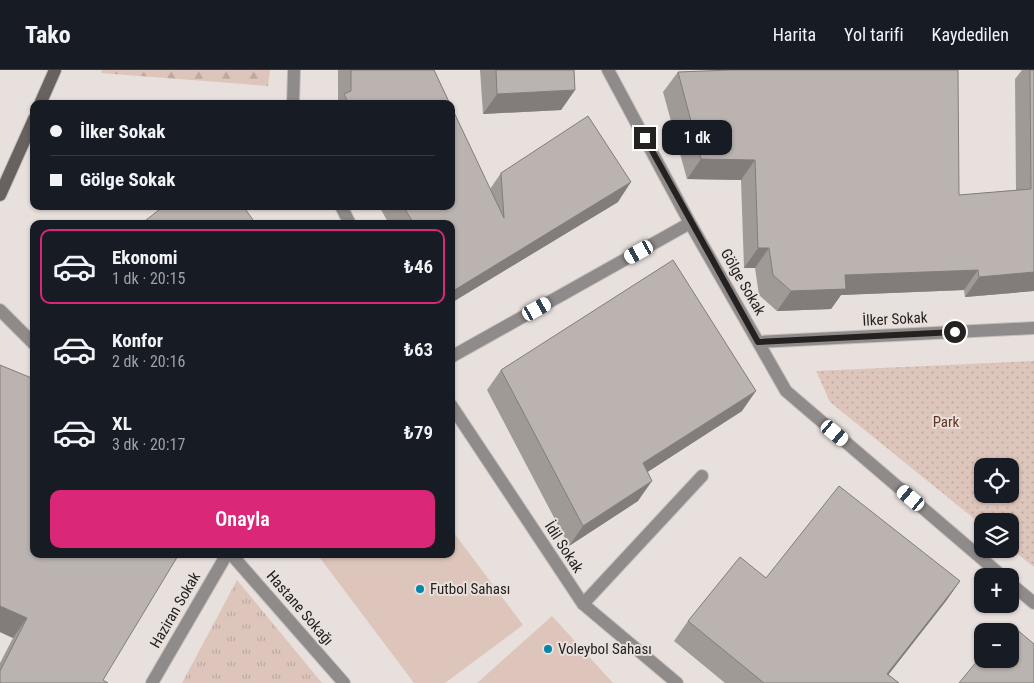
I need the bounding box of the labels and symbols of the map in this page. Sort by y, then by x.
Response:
callout: 1 dk [662,120,732,156]
route end [634,127,656,149]
car [622,238,655,266]
street label: Gölge Sokak [717,246,769,319]
car [520,295,553,323]
street label: İlker Sokak [862,308,928,330]
route start [944,321,966,343]
park label: Park [933,413,960,431]
car [818,418,851,448]
car [894,483,927,513]
street label: İdil Sokak [541,518,587,576]
street label: Hastane Sokağı [263,567,337,649]
street label: Haziran Sokak [146,569,204,651]
place label: Futbol Sahası [430,580,510,598]
marker: Futbol Sahası [414,583,426,595]
place label: Voleybol Sahası [558,640,652,658]
marker: Voleybol Sahası [542,643,554,655]

